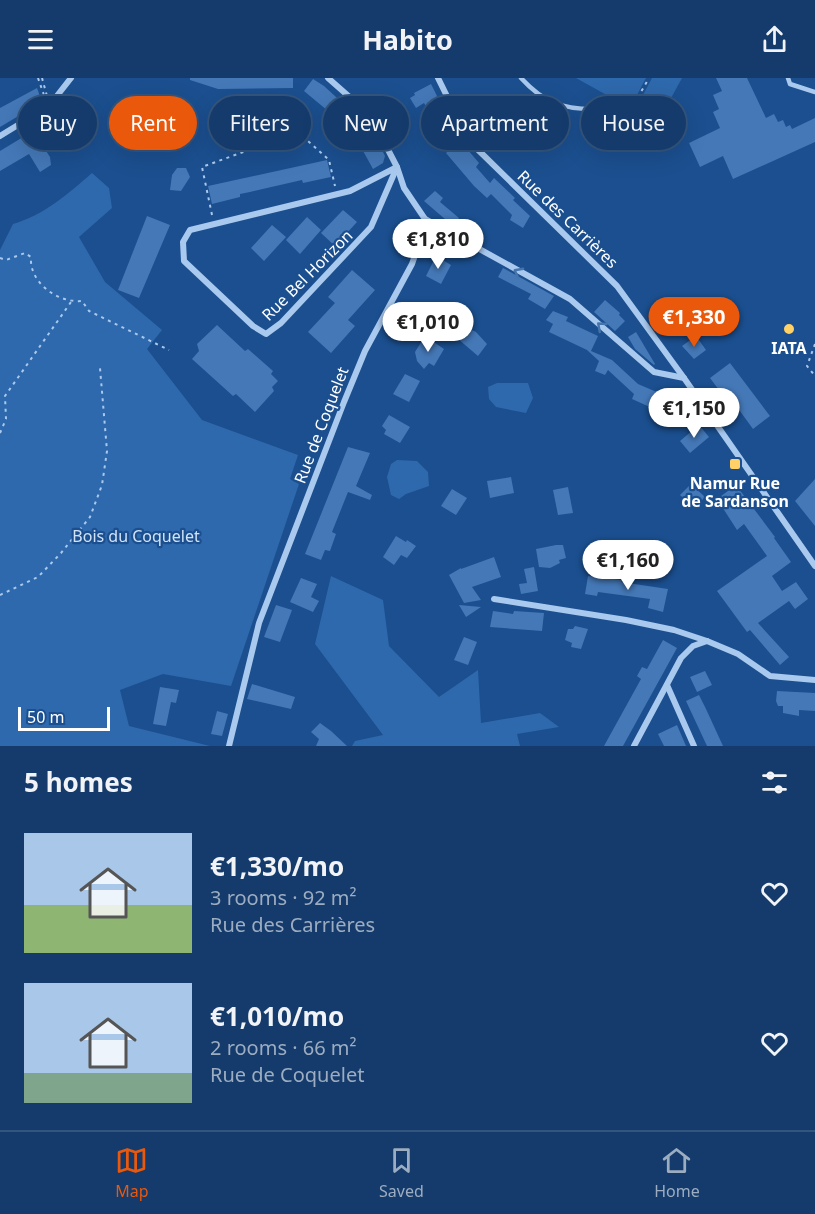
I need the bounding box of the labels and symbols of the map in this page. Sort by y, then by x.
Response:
street label: Rue des Carrières [513,165,623,273]
pin: €1,810 [389,219,487,270]
street label: Rue Bel Horizon [257,225,357,325]
one-way arrow [514,268,525,279]
pin: €1,330 [645,297,743,348]
pin: €1,010 [379,302,477,353]
marker: IATA [782,322,796,336]
one-way arrow [597,323,608,334]
place label: IATA [771,337,808,359]
street label: Rue de Coquelet [289,363,353,487]
pin: €1,150 [645,388,743,439]
marker: Namur Rue de Sardanson [728,457,742,471]
place label: Namur Rue de Sardanson [681,472,789,512]
park label: Bois du Coquelet [72,525,200,547]
pin: €1,160 [579,540,677,591]
scale bar [18,704,110,732]

